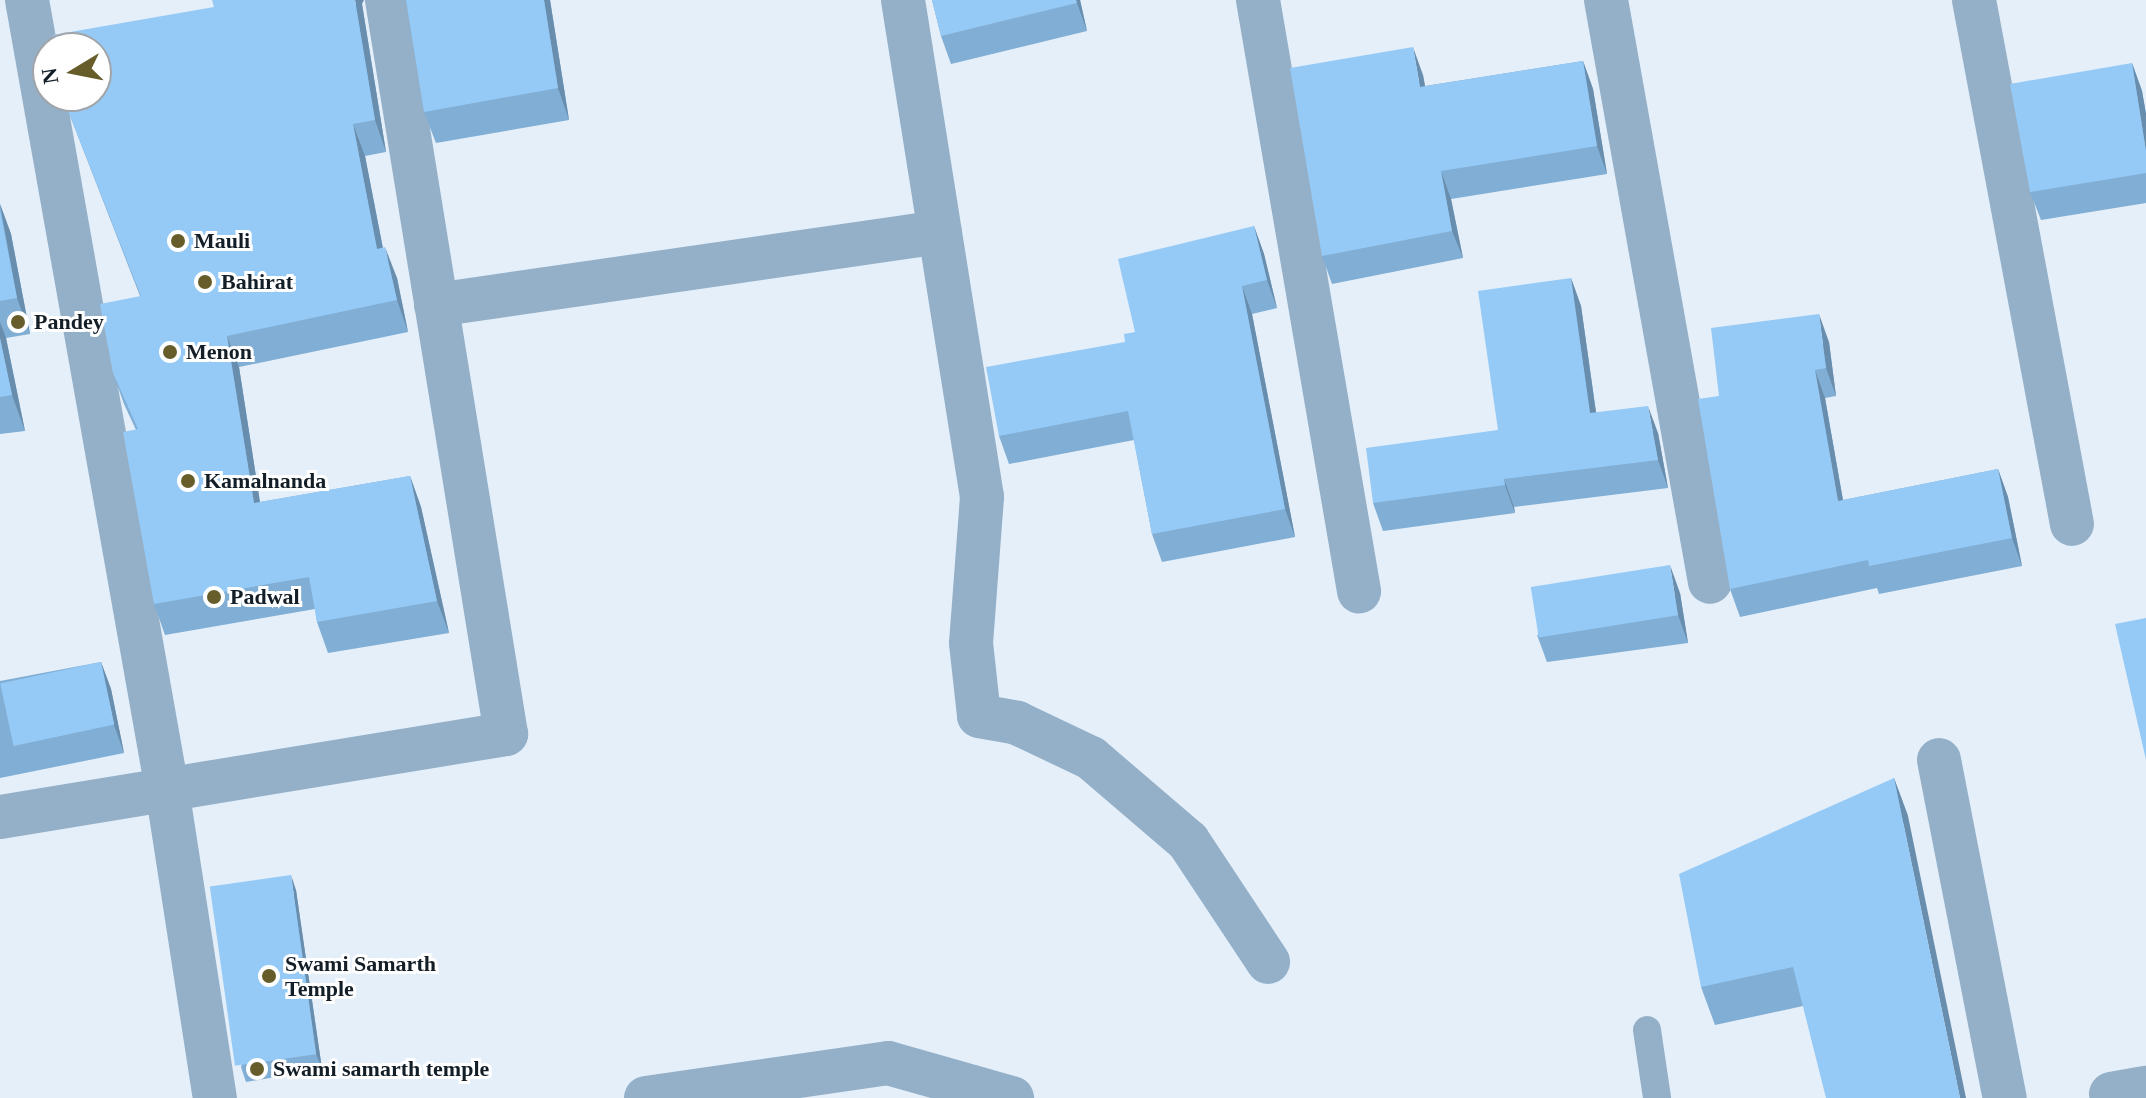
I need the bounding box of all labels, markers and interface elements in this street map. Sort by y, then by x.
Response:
north arrow [32,32,112,112]
text: N [36,66,64,86]
place label: Mauli [194,228,250,254]
marker: Mauli [169,232,187,250]
place label: Bahirat [221,269,293,295]
marker: Bahirat [196,273,214,291]
place label: Pandey [34,309,104,335]
marker: Pandey [9,313,27,331]
place label: Menon [186,339,252,365]
marker: Menon [161,343,179,361]
place label: Kamalnanda [204,468,326,494]
marker: Kamalnanda [179,472,197,490]
place label: Padwal [230,584,300,610]
marker: Padwal [205,588,223,606]
place label: Swami Samarth Temple [285,950,436,1002]
marker: Swami Samarth Temple [260,967,278,985]
place label: Swami samarth temple [273,1056,489,1082]
marker: Swami samarth temple [248,1060,266,1078]

